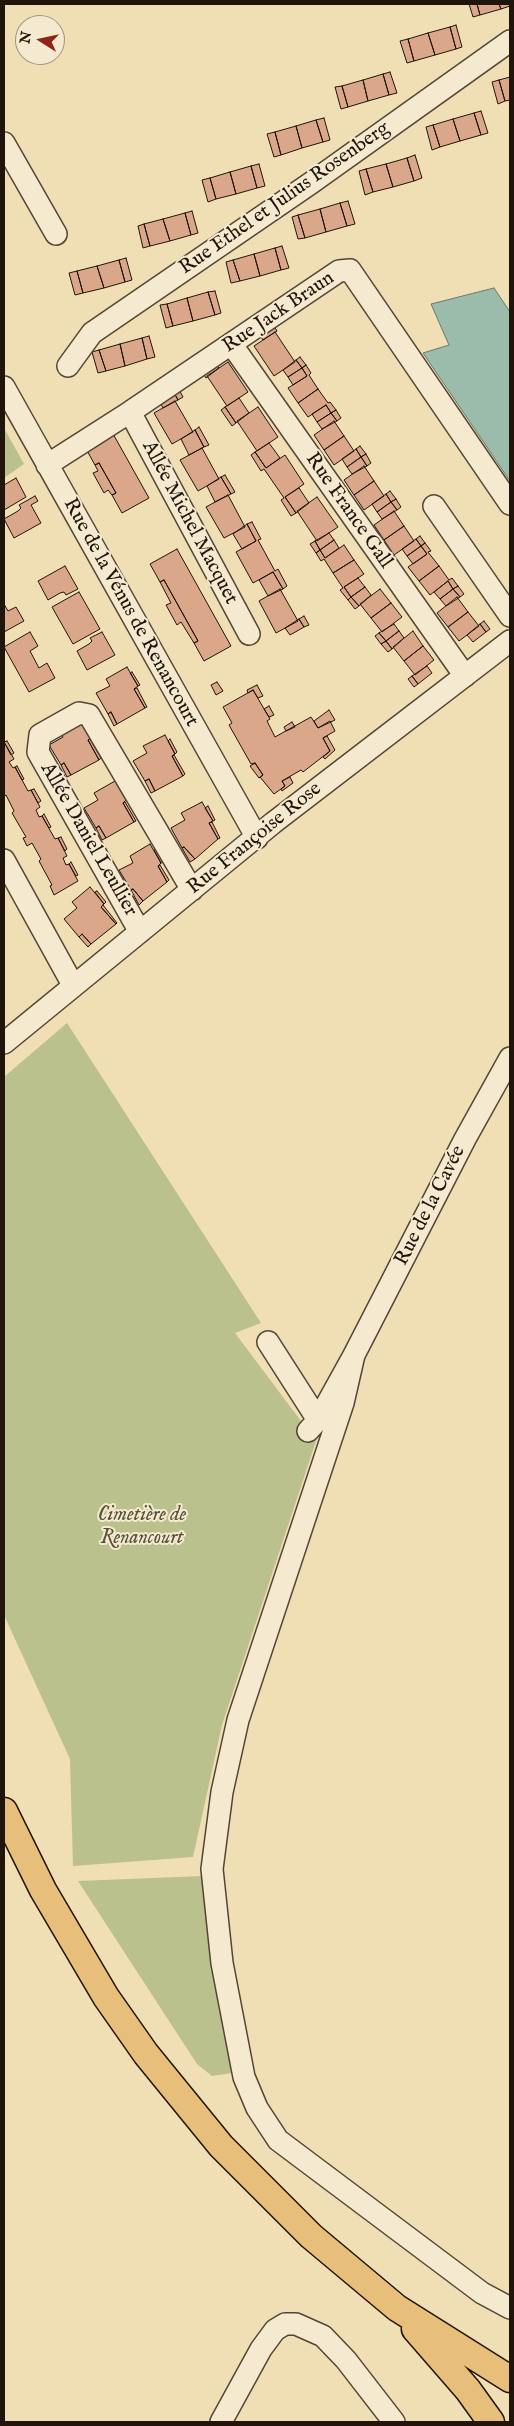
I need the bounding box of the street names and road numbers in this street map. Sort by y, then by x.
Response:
street label: Rue Ethel et Julius Rosenberg [175,117,395,281]
street label: Rue Jack Braun [219,267,339,359]
street label: Allée Michel Macquet [136,437,242,609]
street label: Rue France Gall [299,449,397,573]
street label: Rue de la Vénus de Renancourt [57,495,203,731]
street label: Allée Daniel Leullier [34,759,142,921]
street label: Rue Françoise Rose [183,778,327,900]
street label: Rue de la Cavée [390,1142,472,1270]

